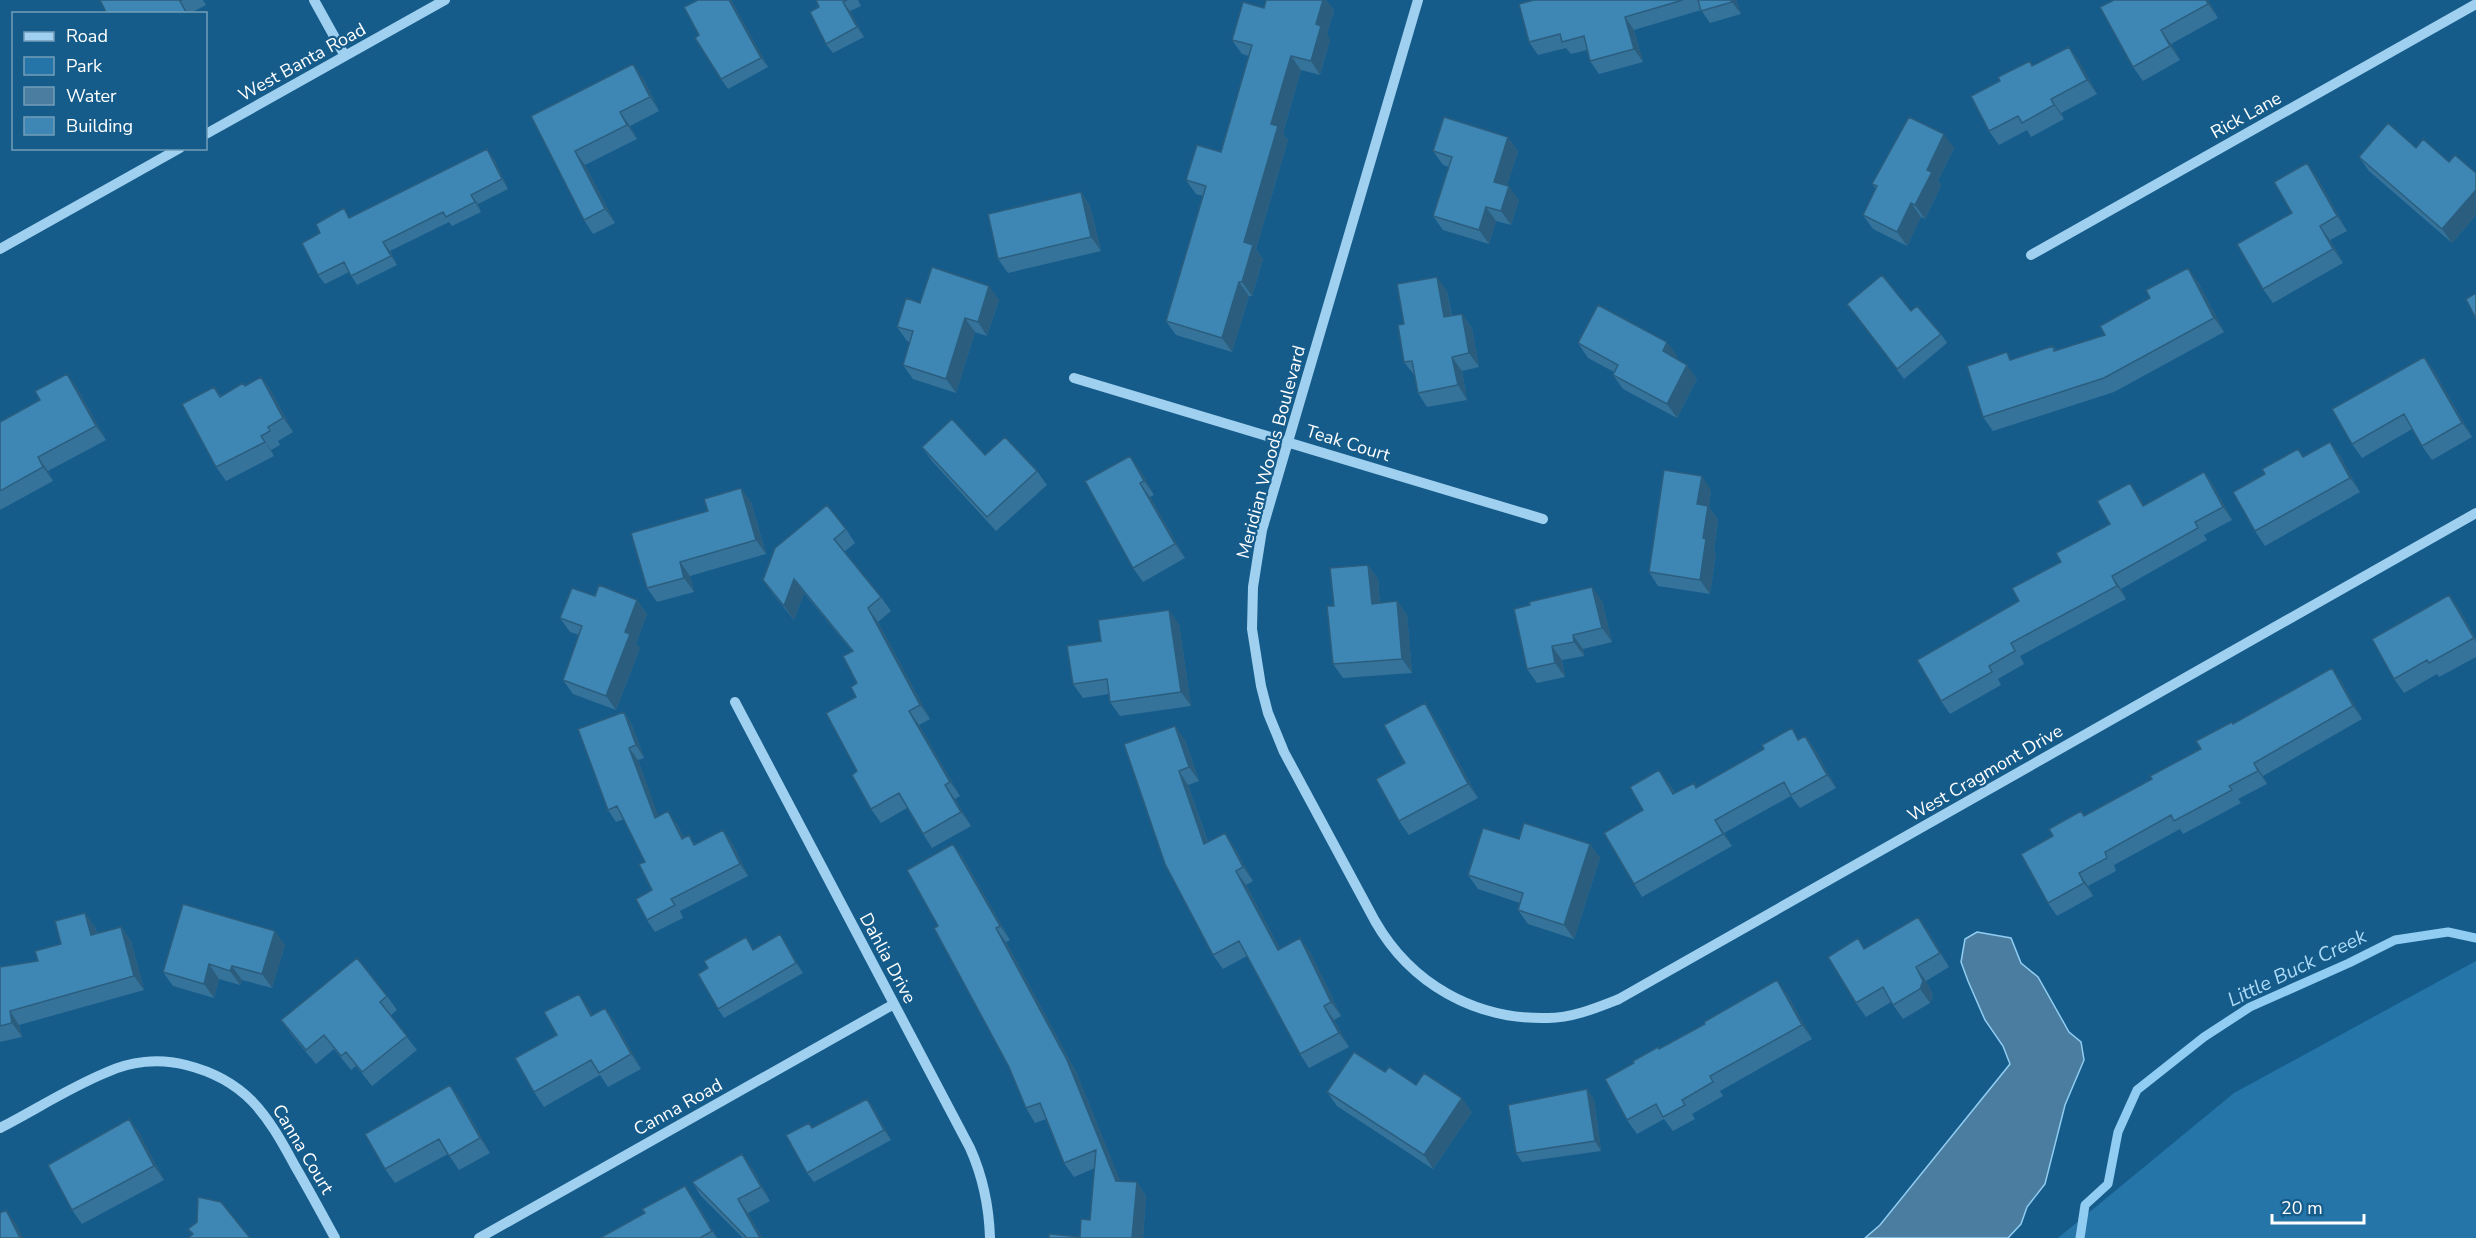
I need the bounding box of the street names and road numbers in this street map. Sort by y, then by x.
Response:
street label: West Banta Road [234,17,370,107]
street label: Rick Lane [2206,86,2286,144]
street label: Meridian Woods Boulevard [1231,343,1311,561]
street label: Teak Court [1303,419,1394,467]
street label: West Cragmont Drive [1903,719,2067,827]
street label: Dahlia Drive [854,908,922,1008]
street label: Canna Road [629,1073,727,1141]
street label: Canna Court [267,1100,340,1199]

